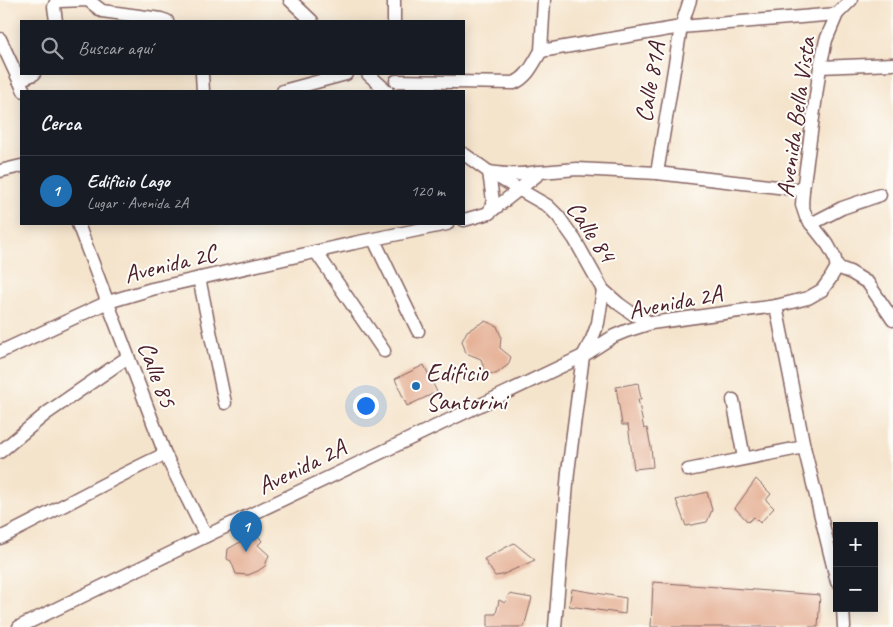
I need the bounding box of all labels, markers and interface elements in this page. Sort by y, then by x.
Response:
search box [20,20,465,75]
street label: Avenida Bella Vista [769,33,823,199]
icon: search [38,34,66,62]
text: Buscar aquí [78,36,152,60]
street label: Calle 81A [627,38,673,125]
text: Cerca [40,110,81,136]
text: Edificio Lago [87,169,170,193]
text: 1 [52,181,60,201]
text: 120 m [411,181,445,201]
text: Lugar · Avenida 2A [87,193,188,213]
street label: Calle 84 [559,194,625,271]
street label: Avenida 2C [121,237,222,291]
street label: Avenida 2A [626,277,726,327]
street label: Calle 85 [130,337,185,413]
place label: Edificio Santorini [426,357,510,418]
marker: Edificio Santorini [410,380,422,392]
your location [353,393,379,419]
street label: Avenida 2A [252,431,352,502]
pin: 1 [230,511,262,552]
map controls [833,522,878,612]
button: + [833,522,878,567]
button: − [833,567,878,612]

